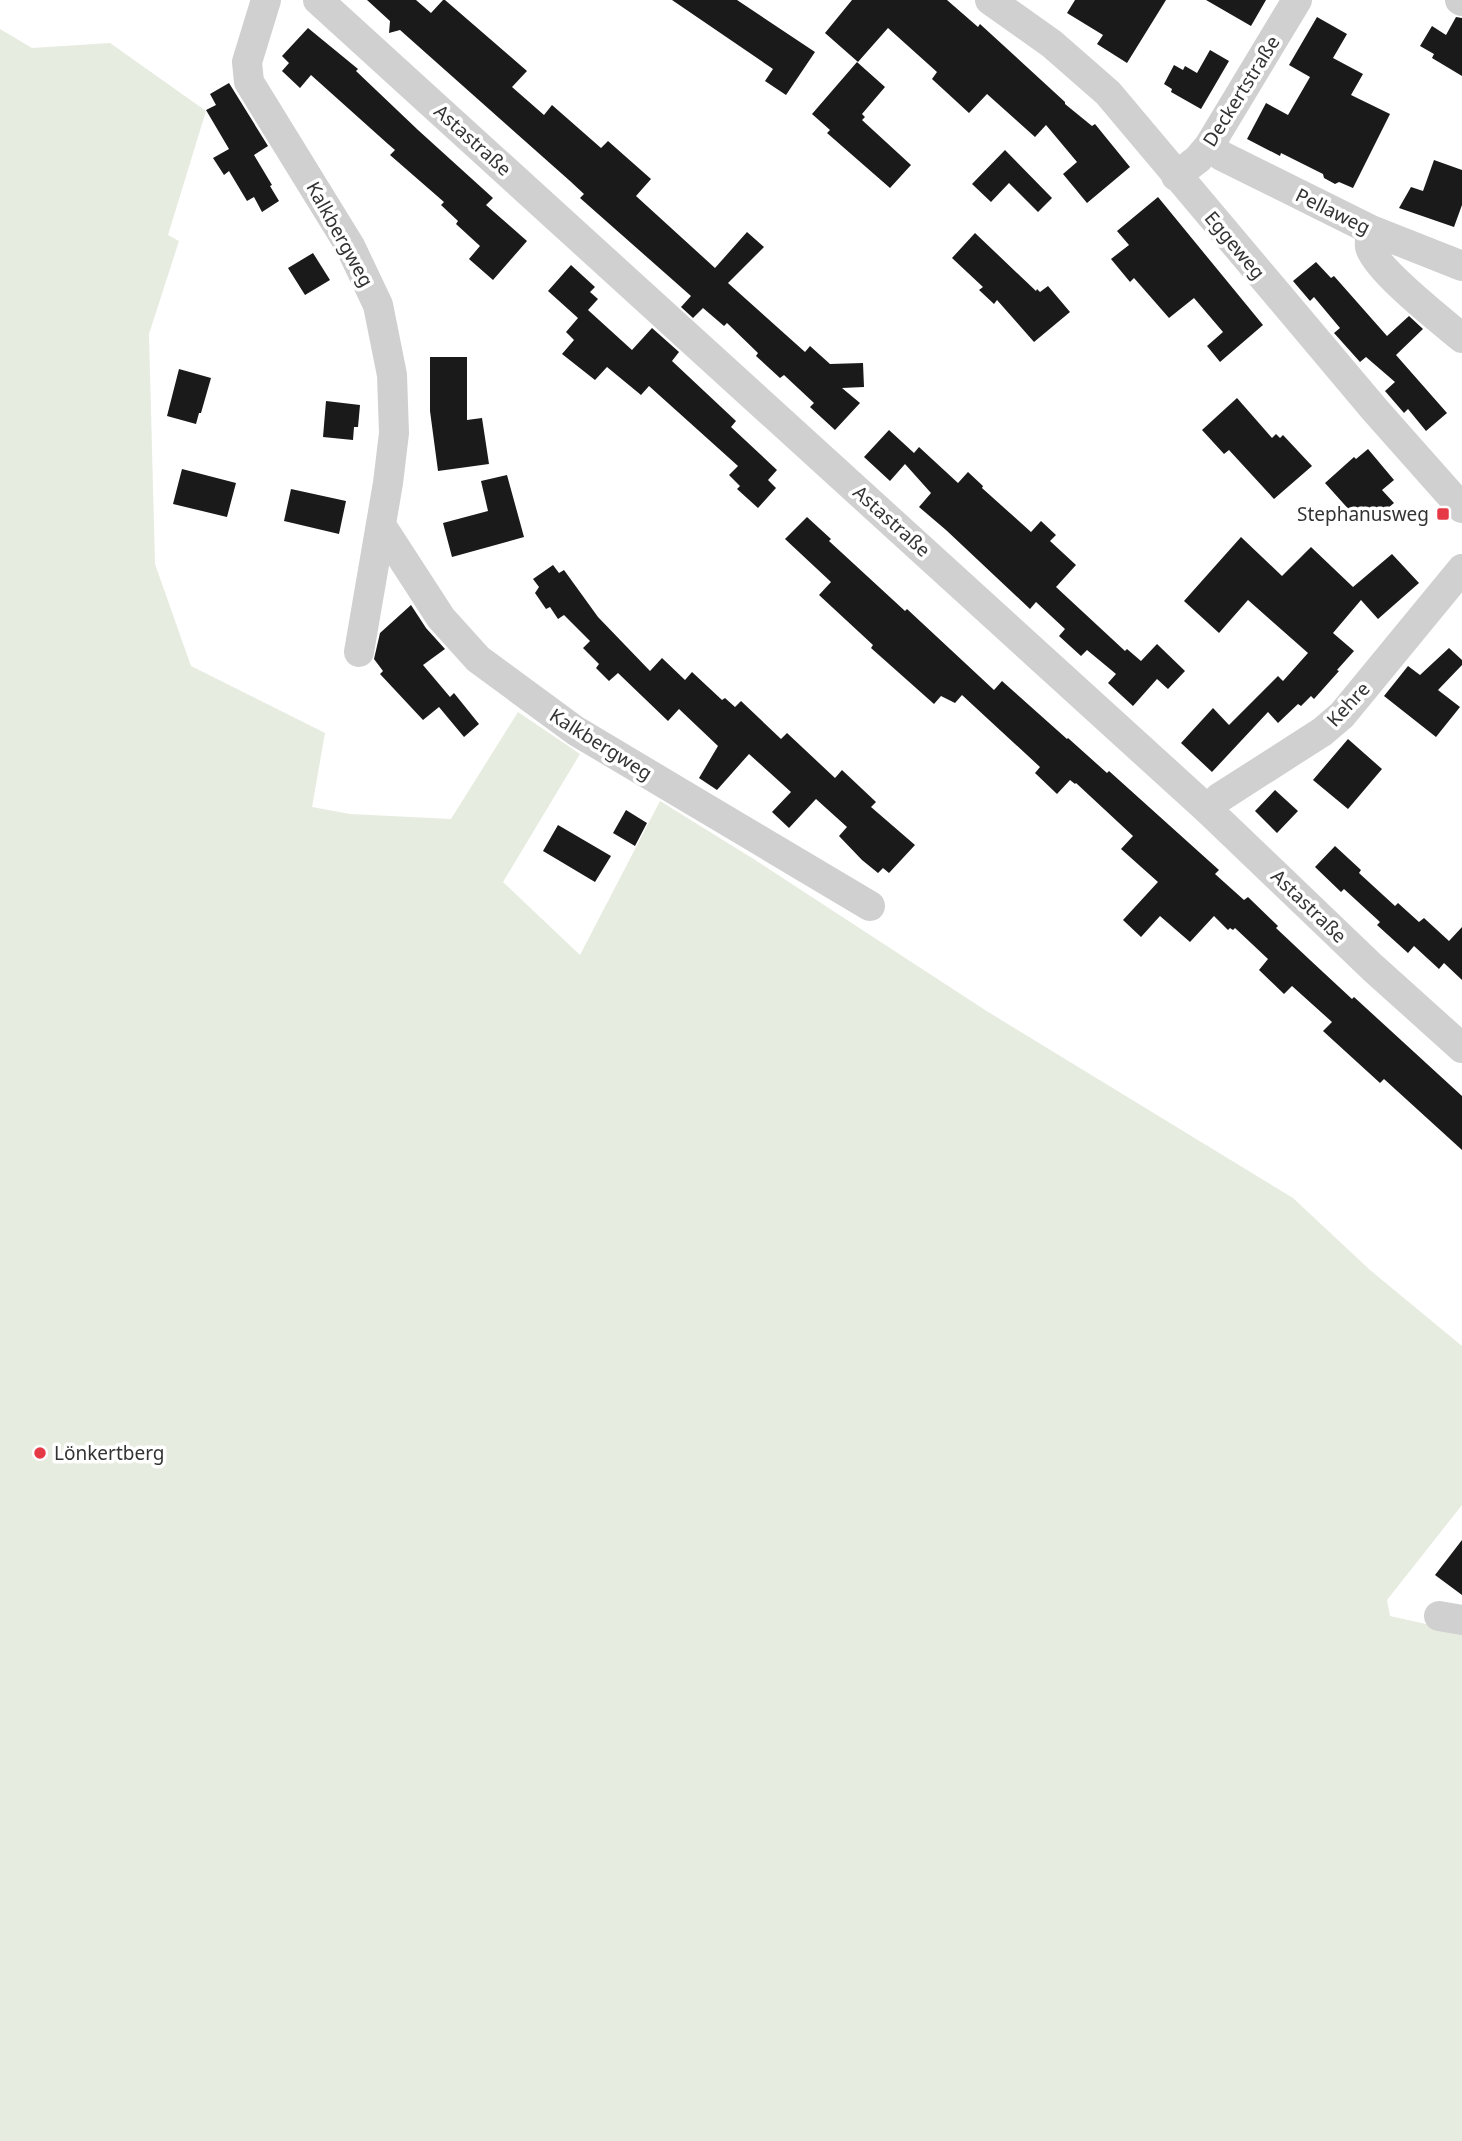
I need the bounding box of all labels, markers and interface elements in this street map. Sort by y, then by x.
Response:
street label: Deckertstraße [1197,31,1285,151]
street label: Astastraße [429,98,517,182]
street label: Kalkbergweg [300,177,380,291]
street label: Pellaweg [1291,182,1375,240]
street label: Eggeweg [1199,205,1271,285]
street label: Astastraße [848,479,936,563]
place label: Stephanusweg [1297,501,1429,527]
marker: Stephanusweg [1435,506,1451,522]
street label: Kehre [1321,676,1375,732]
street label: Kalkbergweg [545,702,657,786]
street label: Astastraße [1266,863,1352,949]
place label: Lönkertberg [54,1440,165,1466]
marker: Lönkertberg [32,1445,48,1461]

